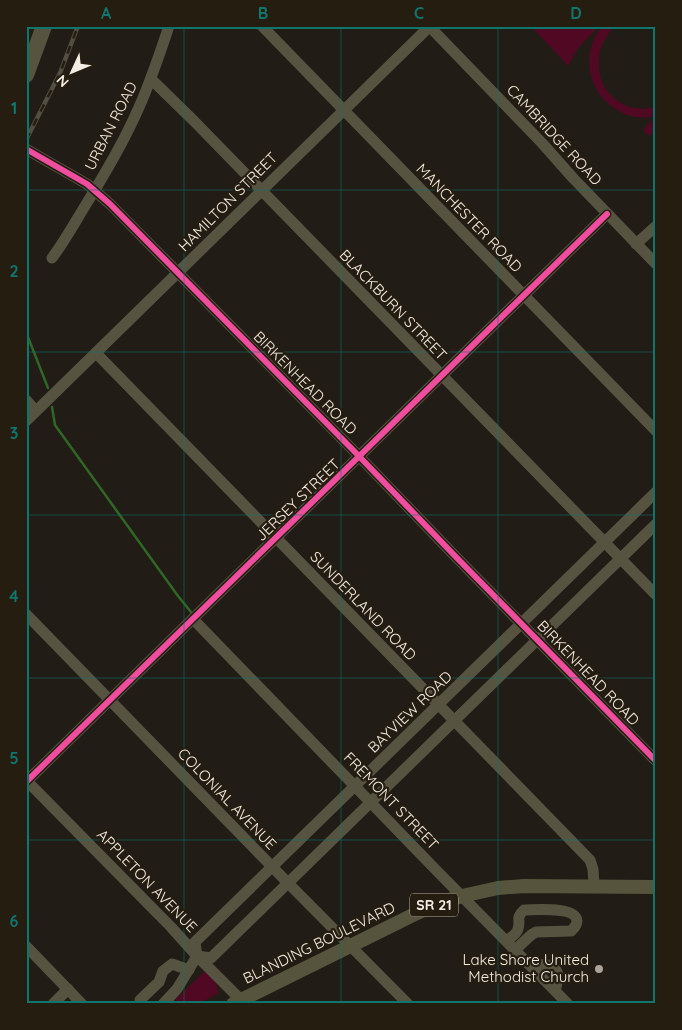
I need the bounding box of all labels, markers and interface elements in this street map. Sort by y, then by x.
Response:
text: A [101,3,112,23]
text: B [258,3,268,23]
text: C [414,3,424,23]
text: D [570,3,582,23]
north arrow [48,48,98,98]
text: N [53,71,73,91]
street label: URBAN ROAD [80,78,141,173]
street label: CAMBRIDGE ROAD [503,80,606,189]
text: 1 [11,98,17,118]
street label: HAMILTON STREET [174,148,281,255]
street label: MANCHESTER ROAD [412,159,526,276]
street label: BLACKBURN STREET [336,245,451,364]
text: 2 [9,261,19,281]
street label: BIRKENHEAD ROAD [250,327,361,439]
text: 3 [10,423,18,443]
street label: JERSEY STREET [251,455,344,545]
street label: SUNDERLAND ROAD [306,547,421,664]
text: 4 [9,586,19,606]
street label: BIRKENHEAD ROAD [533,616,644,729]
street label: BAYVIEW ROAD [364,667,456,757]
street label: COLONIAL AVENUE [174,744,281,853]
text: 5 [9,748,19,768]
street label: FREMONT STREET [340,748,443,854]
street label: APPLETON AVENUE [93,825,202,936]
road number: SR 21 [410,894,458,916]
street label: BLANDING BOULEVARD [240,897,398,988]
text: 6 [10,911,19,931]
place label: Lake Shore United Methodist Church [462,950,589,986]
marker: Lake Shore United Methodist Church [593,963,605,975]

